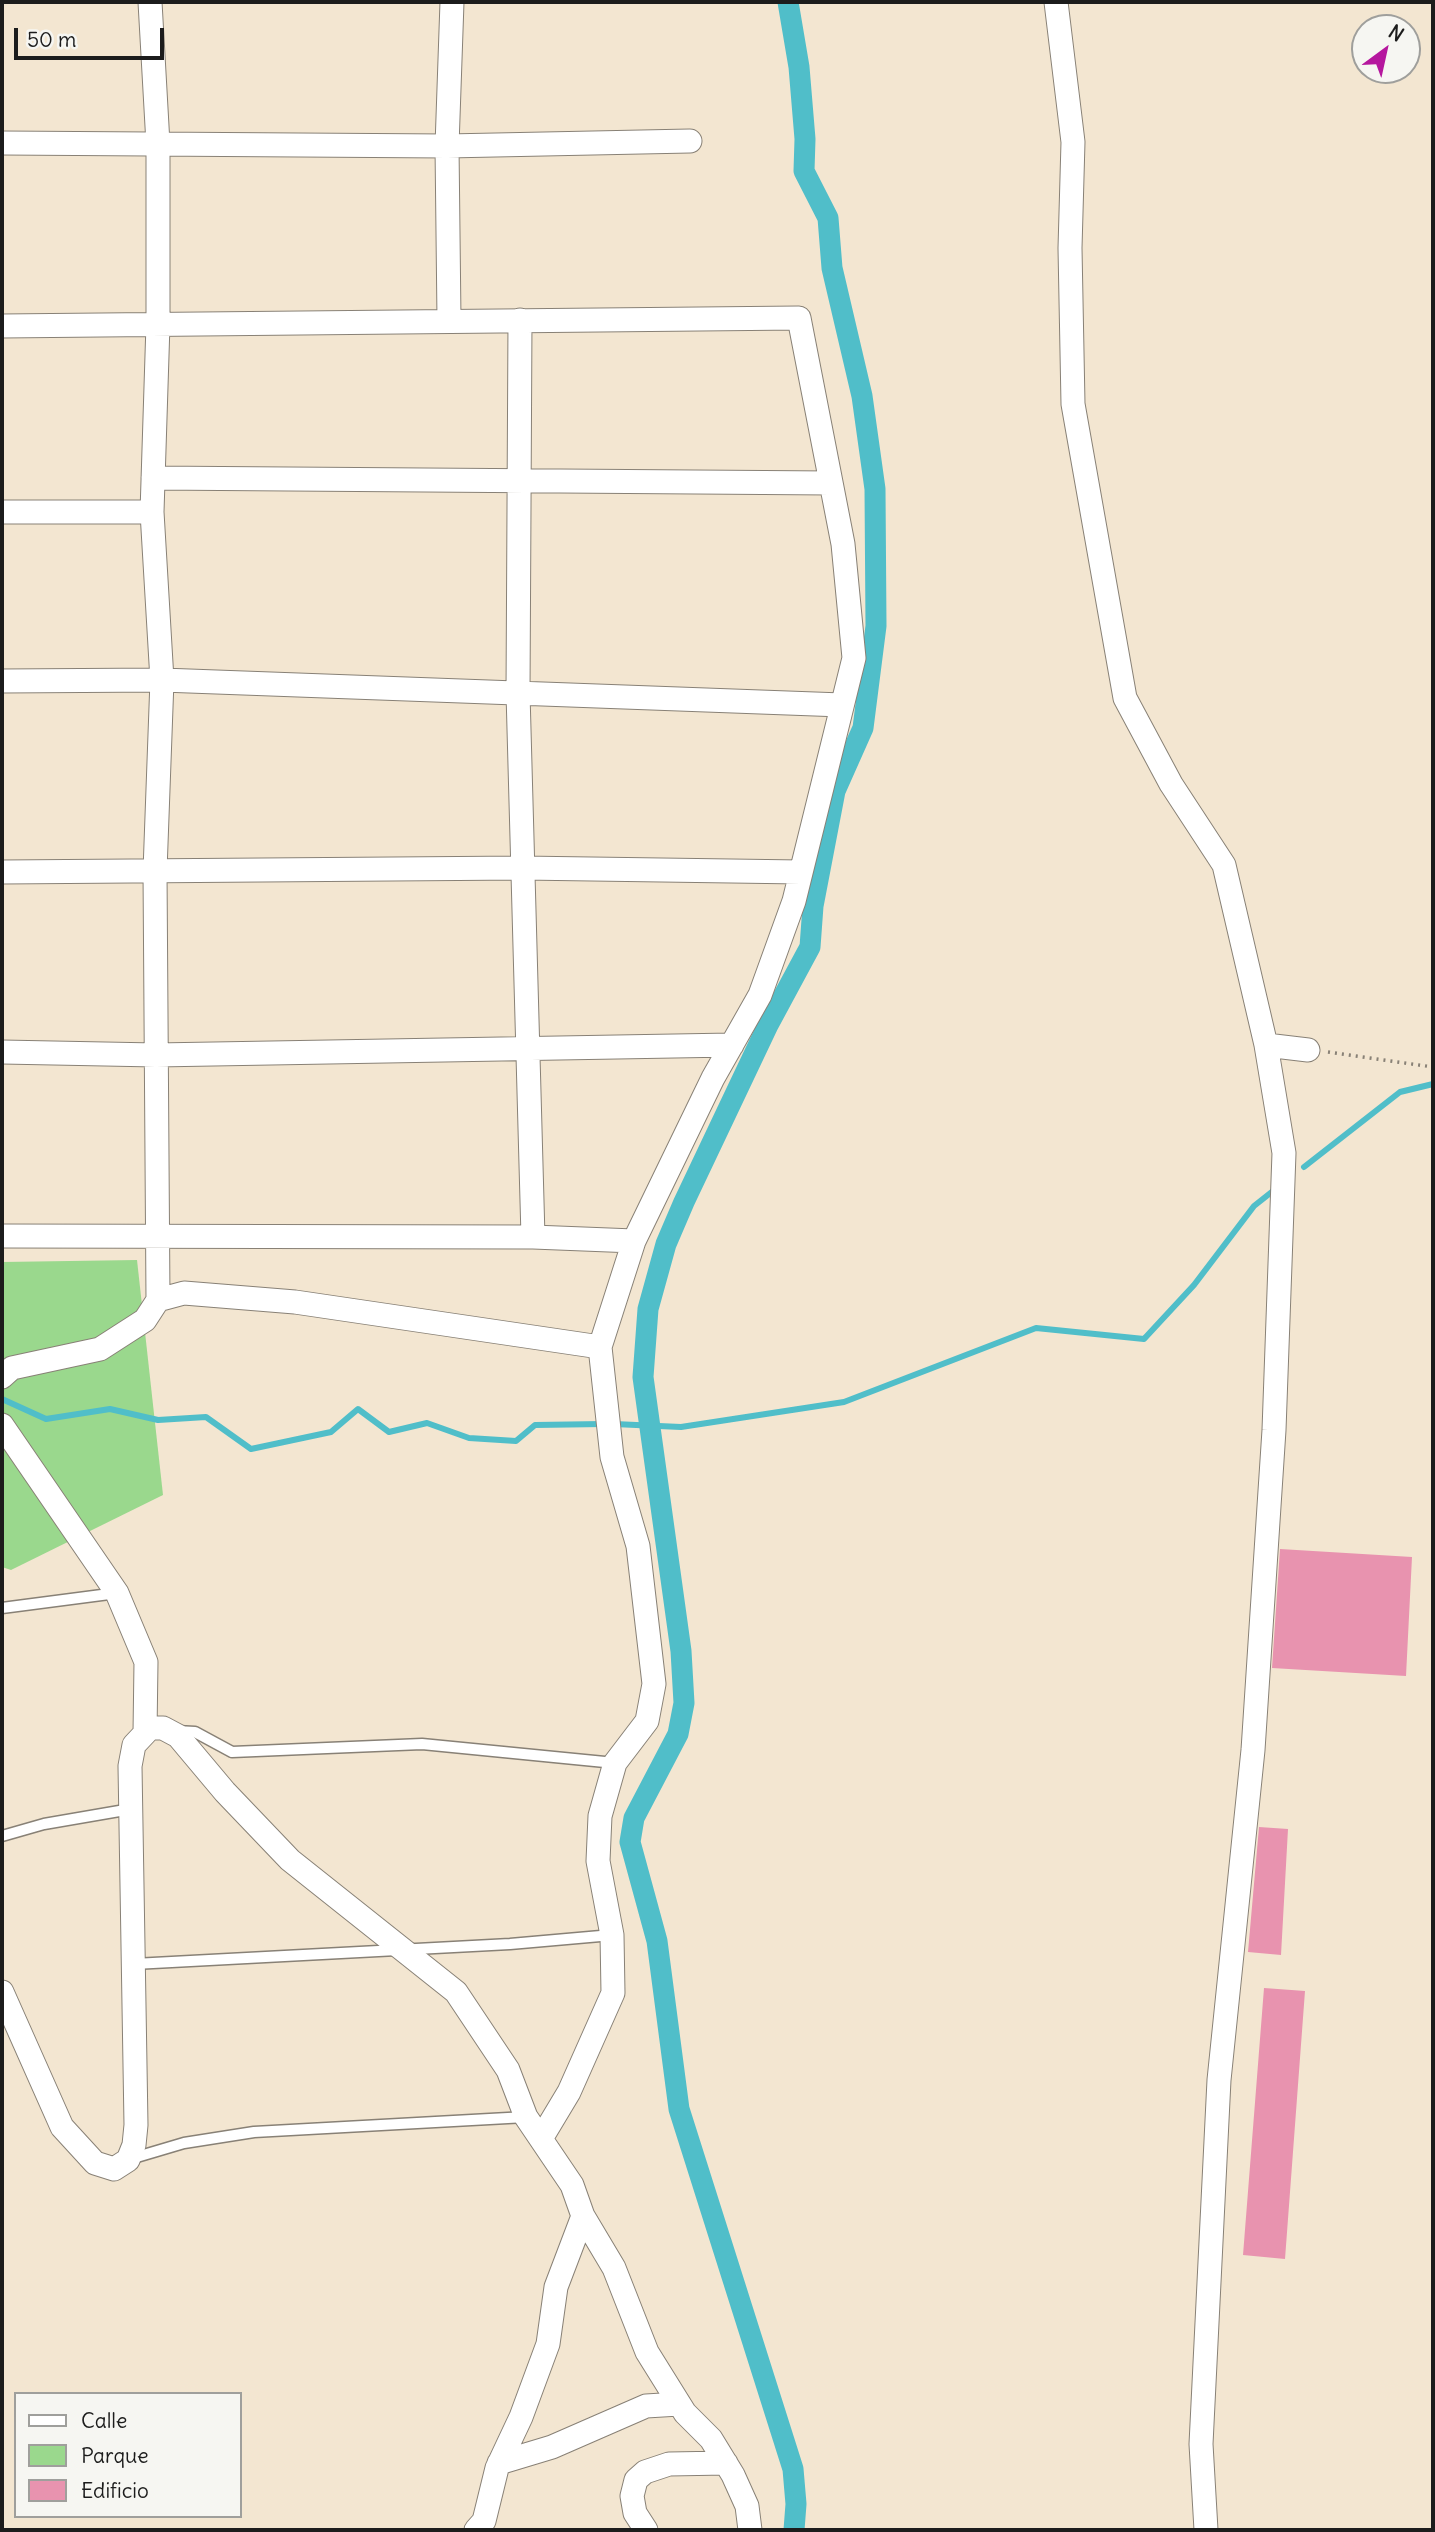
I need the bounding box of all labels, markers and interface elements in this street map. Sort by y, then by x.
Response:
scale bar [18,14,168,58]
north arrow [1351,14,1421,84]
text: N [1384,19,1408,47]
text: 50 m [27,26,76,53]
legend [14,2392,242,2518]
text: Calle [81,2407,127,2434]
text: Parque [81,2442,149,2469]
text: Edificio [81,2477,149,2504]

